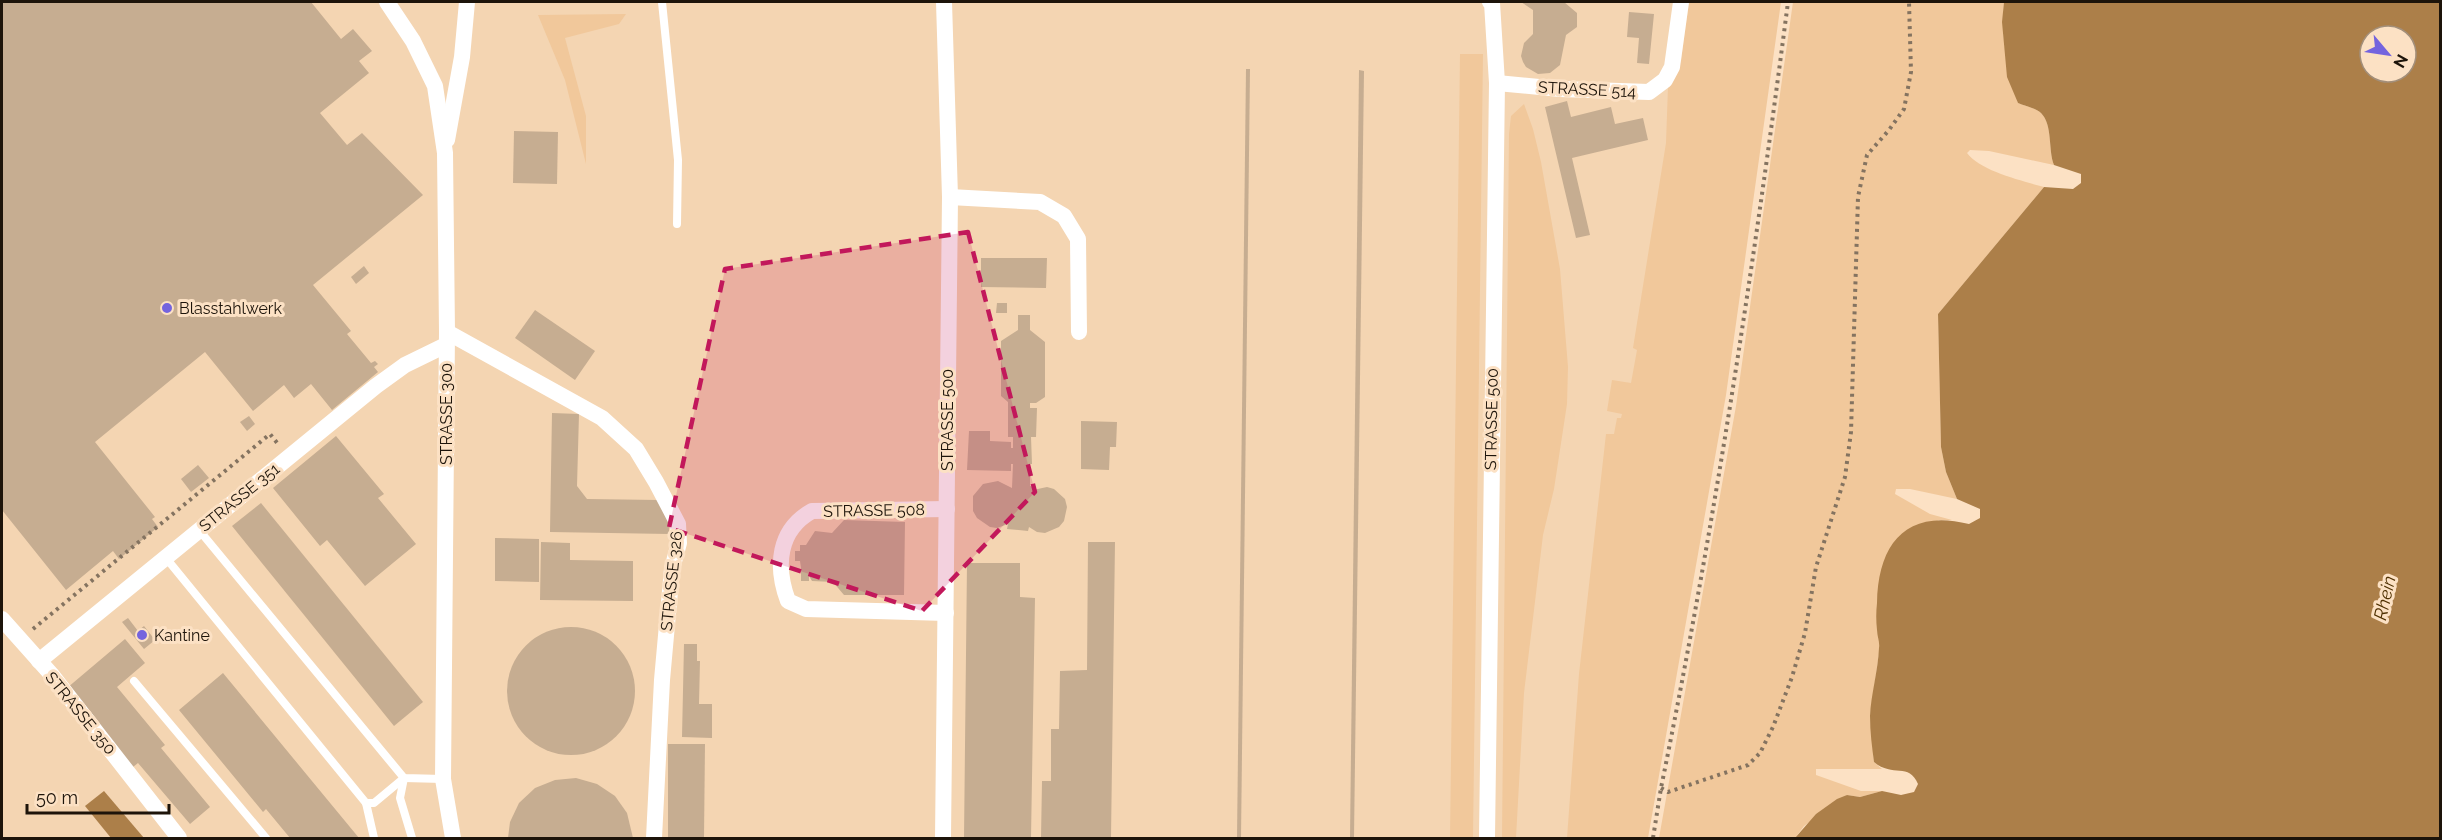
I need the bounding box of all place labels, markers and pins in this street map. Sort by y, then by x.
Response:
place label: Blasstahlwerk [179,299,282,318]
marker: Blasstahlwerk [160,301,174,315]
place label: Kantine [154,626,210,645]
marker: Kantine [135,628,149,642]

